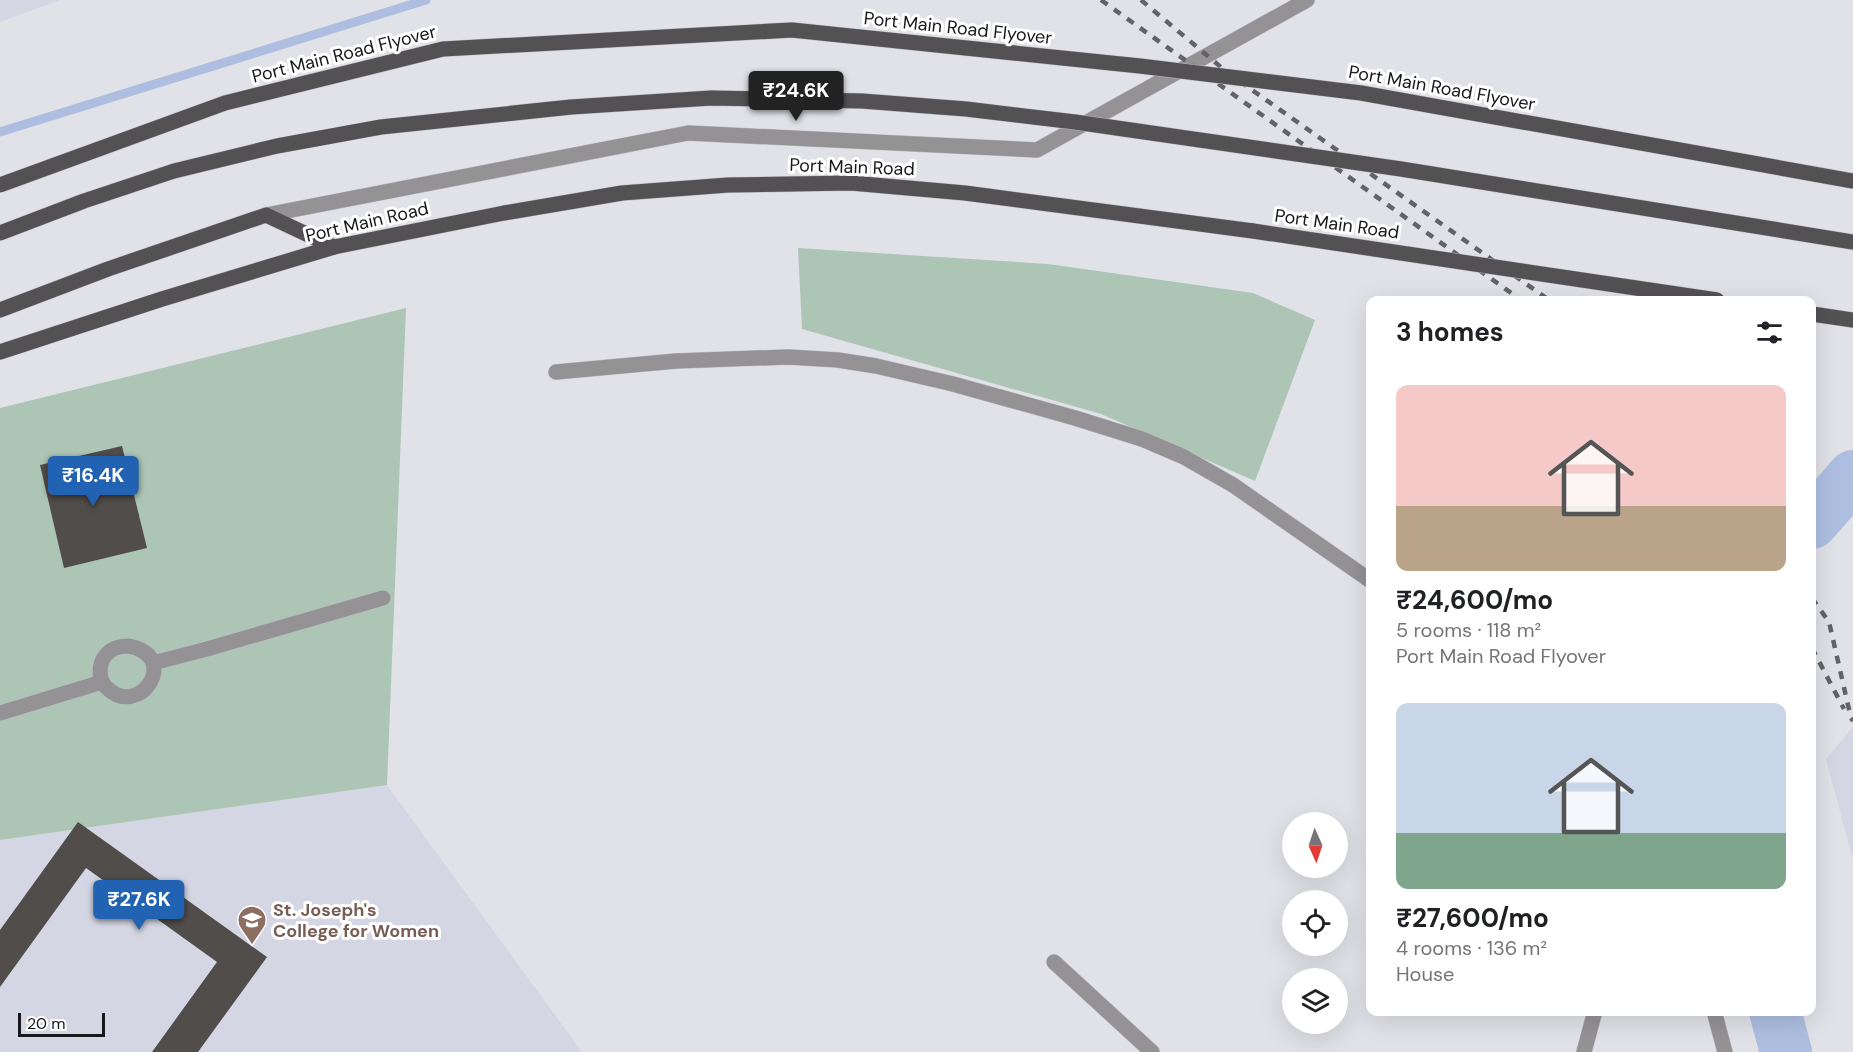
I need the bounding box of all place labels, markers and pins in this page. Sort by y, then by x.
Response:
pin: ₹24.6K [747,71,845,122]
pin: ₹16.4K [44,456,142,507]
pin: ₹27.6K [90,880,188,931]
place label: St. Joseph's College for Women [273,898,439,943]
school or university icon: St. Joseph's College for Women [236,904,268,946]

